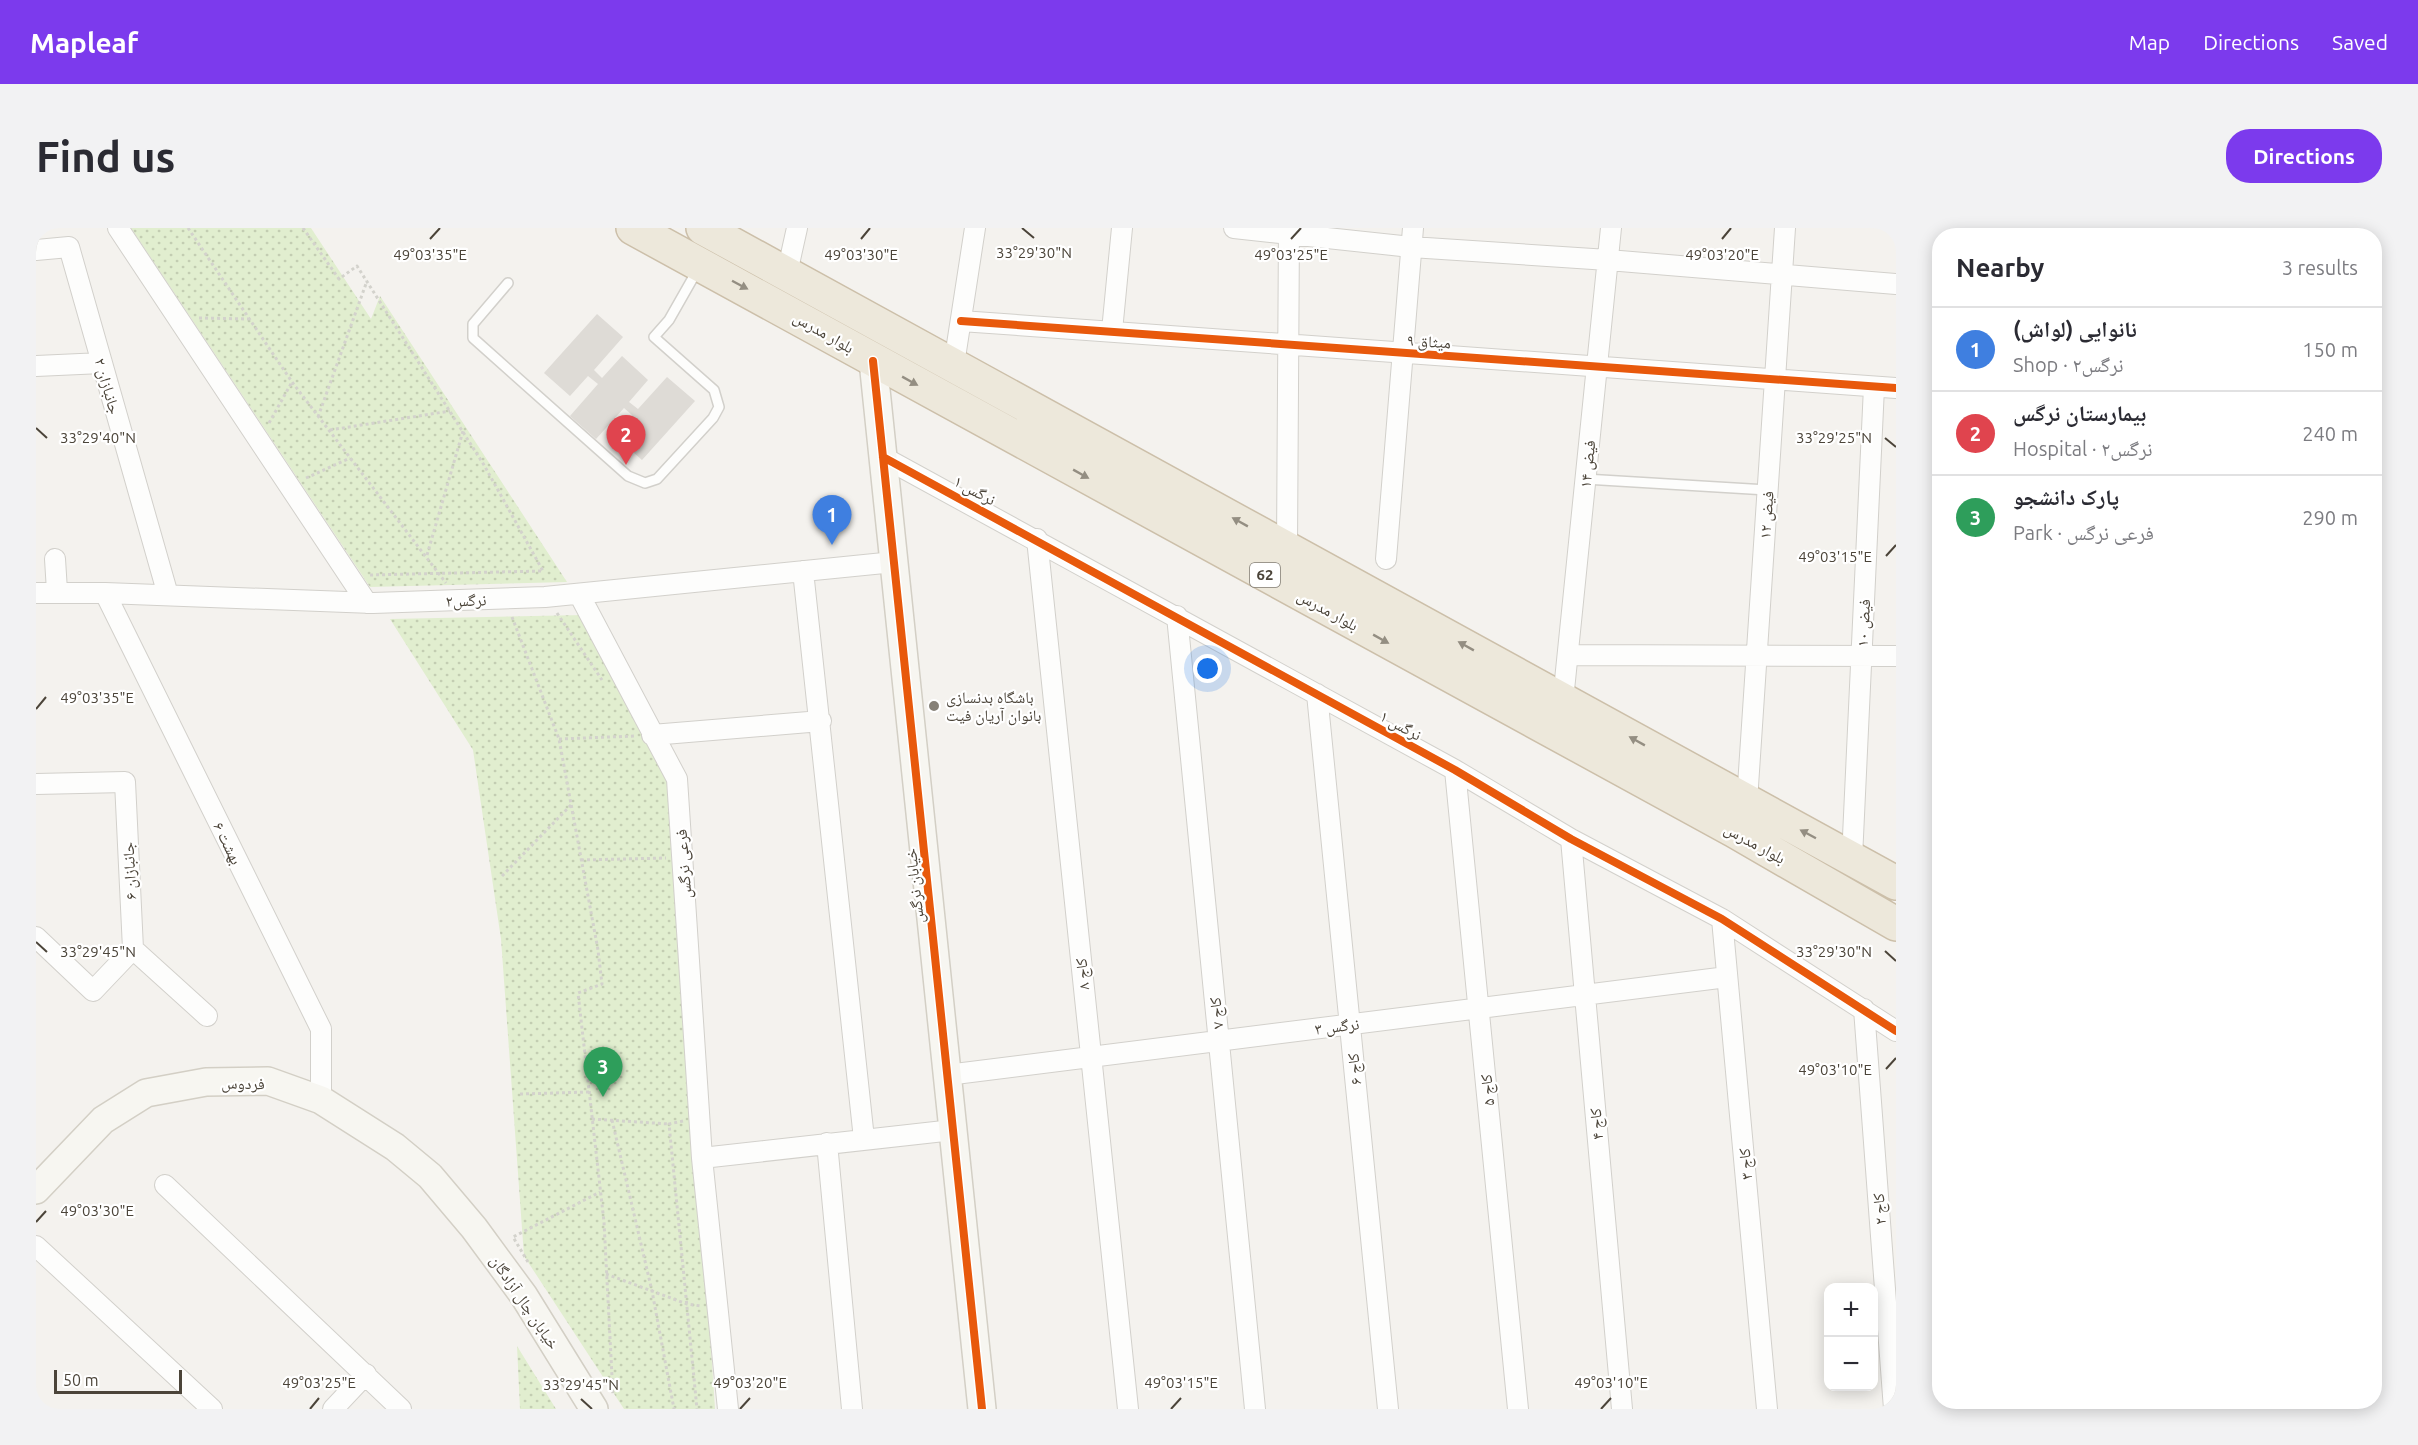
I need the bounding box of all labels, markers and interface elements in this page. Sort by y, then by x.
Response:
text: Mapleaf [30,27,138,58]
text: Map [2129,30,2170,54]
text: Directions [2203,30,2299,54]
text: Saved [2332,30,2388,54]
button: Directions [2226,129,2382,183]
text: Find us [36,133,175,180]
text: 33°29'30"N [996,244,1072,261]
text: 49°03'35"E [393,246,467,263]
text: 49°03'30"E [824,246,898,263]
text: 49°03'25"E [1254,246,1328,263]
text: 49°03'20"E [1685,246,1759,263]
text: Nearby [1956,253,2044,282]
text: 3 results [2282,256,2358,279]
one-way arrow [732,280,749,290]
street label: بلوار مدرس [790,308,857,358]
text: نانوایی (لواش) [2013,316,2137,341]
street label: میثاق ۹ [1406,330,1452,354]
text: 1 [1970,338,1981,361]
text: 150 m [2302,338,2358,361]
text: Shop · نرگس۲ [2013,353,2124,376]
street label: جانبازان ۲ [89,356,125,417]
one-way arrow [902,376,919,386]
text: بیمارستان نرگس [2013,400,2146,425]
pin: 2 [606,416,646,465]
text: 2 [1970,422,1981,445]
text: 240 m [2302,422,2358,445]
text: 33°29'40"N [60,429,136,446]
text: 33°29'25"N [1796,429,1872,446]
text: Hospital · نرگس۲ [2013,437,2153,460]
street label: فیض ۱۴ [1576,439,1600,489]
one-way arrow [1073,469,1090,479]
street label: نرگس ۱ [950,472,999,510]
text: پارک دانشجو [2013,484,2119,509]
street label: فیض ۱۲ [1755,490,1779,540]
pin: 1 [812,496,852,545]
text: 3 [1970,506,1981,529]
text: 290 m [2302,506,2358,529]
one-way arrow [1232,517,1249,527]
text: Park · فرعی نرگس [2013,521,2154,544]
text: 49°03'15"E [1798,548,1872,565]
road number: 62 [1250,563,1280,587]
street label: بلوار مدرس [1293,586,1362,636]
street label: نرگس۲ [445,590,487,612]
street label: فیض ۱۰ [1853,599,1875,648]
one-way arrow [1373,634,1390,644]
one-way arrow [1458,641,1475,651]
your location [1193,654,1222,683]
place label: باشگاه بدنسازی بانوان آریان فیت [946,688,1041,726]
text: 49°03'35"E [60,689,134,706]
marker: باشگاه بدنسازی بانوان آریان فیت [927,699,941,713]
street label: نرگس ۱ [1376,706,1425,745]
one-way arrow [1629,735,1645,746]
street label: بهشت ۶ [209,819,246,868]
street label: بلوار مدرس [1720,819,1789,869]
street label: فرعی نرگس [672,828,696,899]
one-way arrow [1799,829,1816,839]
street label: جانبازان ۶ [119,842,141,900]
street label: خیابان نرگس [901,847,929,924]
text: 33°29'45"N [60,943,136,960]
text: 33°29'30"N [1796,943,1872,960]
street label: کاج ۸ [1071,957,1095,991]
street label: کاج ۷ [1205,996,1229,1030]
street label: نرگس ۳ [1314,1014,1360,1040]
pin: 3 [584,1048,622,1097]
street label: کاج ۶ [1343,1052,1367,1086]
text: 49°03'10"E [1798,1061,1872,1078]
street label: کاج ۵ [1476,1073,1500,1107]
street label: فردوس [221,1074,265,1094]
street label: کاج ۴ [1586,1107,1608,1141]
street label: کاج ۳ [1735,1147,1757,1181]
street label: کاج ۲ [1869,1192,1891,1225]
text: 49°03'30"E [60,1202,134,1219]
street label: خیابان چال آزادگان [485,1252,563,1353]
map controls [1824,1283,1878,1391]
button: + [1824,1283,1878,1337]
button: − [1824,1337,1878,1391]
scale bar [54,1367,182,1394]
text: 50 m [63,1371,99,1389]
text: 49°03'25"E [282,1374,356,1391]
text: 49°03'20"E [713,1374,787,1391]
text: 49°03'15"E [1144,1374,1218,1391]
text: 49°03'10"E [1574,1374,1648,1391]
text: 33°29'45"N [543,1376,619,1393]

